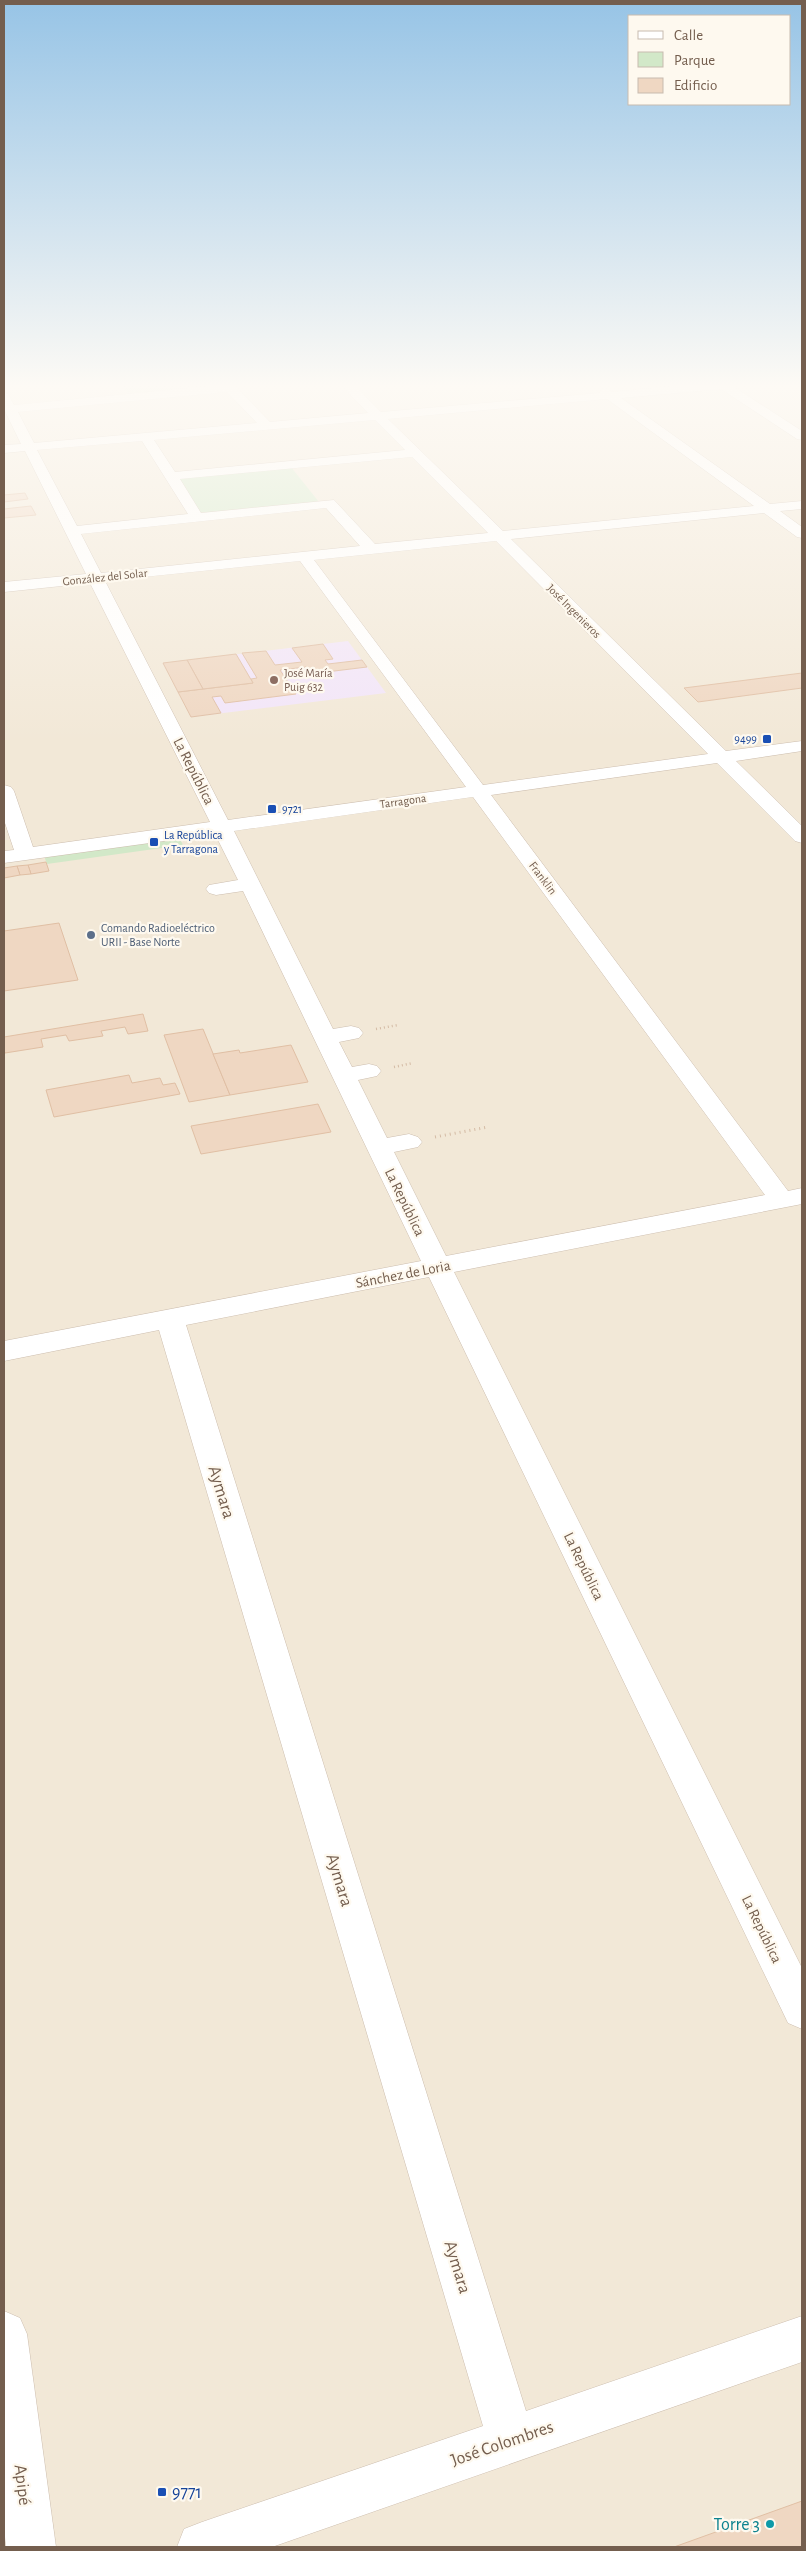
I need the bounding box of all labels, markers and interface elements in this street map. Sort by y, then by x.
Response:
legend [628,15,791,105]
text: Calle [674,28,703,43]
text: Parque [674,53,715,68]
text: Edificio [674,78,717,93]
street label: González del Solar [62,567,148,587]
street label: José Ingenieros [545,582,603,640]
place label: José María Puig 632 [284,667,333,693]
marker: José María Puig 632 [268,674,280,686]
place label: 9499 [734,733,757,745]
marker: 9499 [761,733,773,745]
street label: La República [170,735,217,807]
street label: Tarragona [379,792,428,810]
marker: 9721 [266,803,278,815]
place label: 9721 [282,803,302,815]
place label: La República y Tarragona [163,829,223,856]
marker: La República y Tarragona [148,836,160,848]
street label: Franklin [527,859,559,897]
place label: Comando Radioeléctrico URII - Base Norte [101,922,215,948]
marker: Comando Radioeléctrico URII - Base Norte [85,929,97,941]
street label: La República [382,1166,427,1238]
street label: Sánchez de Loria [354,1258,452,1291]
street label: Aymara [205,1464,238,1521]
street label: La República [561,1530,606,1602]
street label: Aymara [323,1852,356,1909]
street label: La República [739,1893,784,1965]
street label: Aymara [441,2239,474,2296]
street label: José Colombres [449,2418,556,2470]
street label: Apipé [11,2464,33,2507]
place label: 9771 [172,2484,202,2502]
marker: 9771 [156,2486,168,2498]
place label: Torre 3 [713,2516,760,2534]
marker: Torre 3 [764,2518,776,2530]

